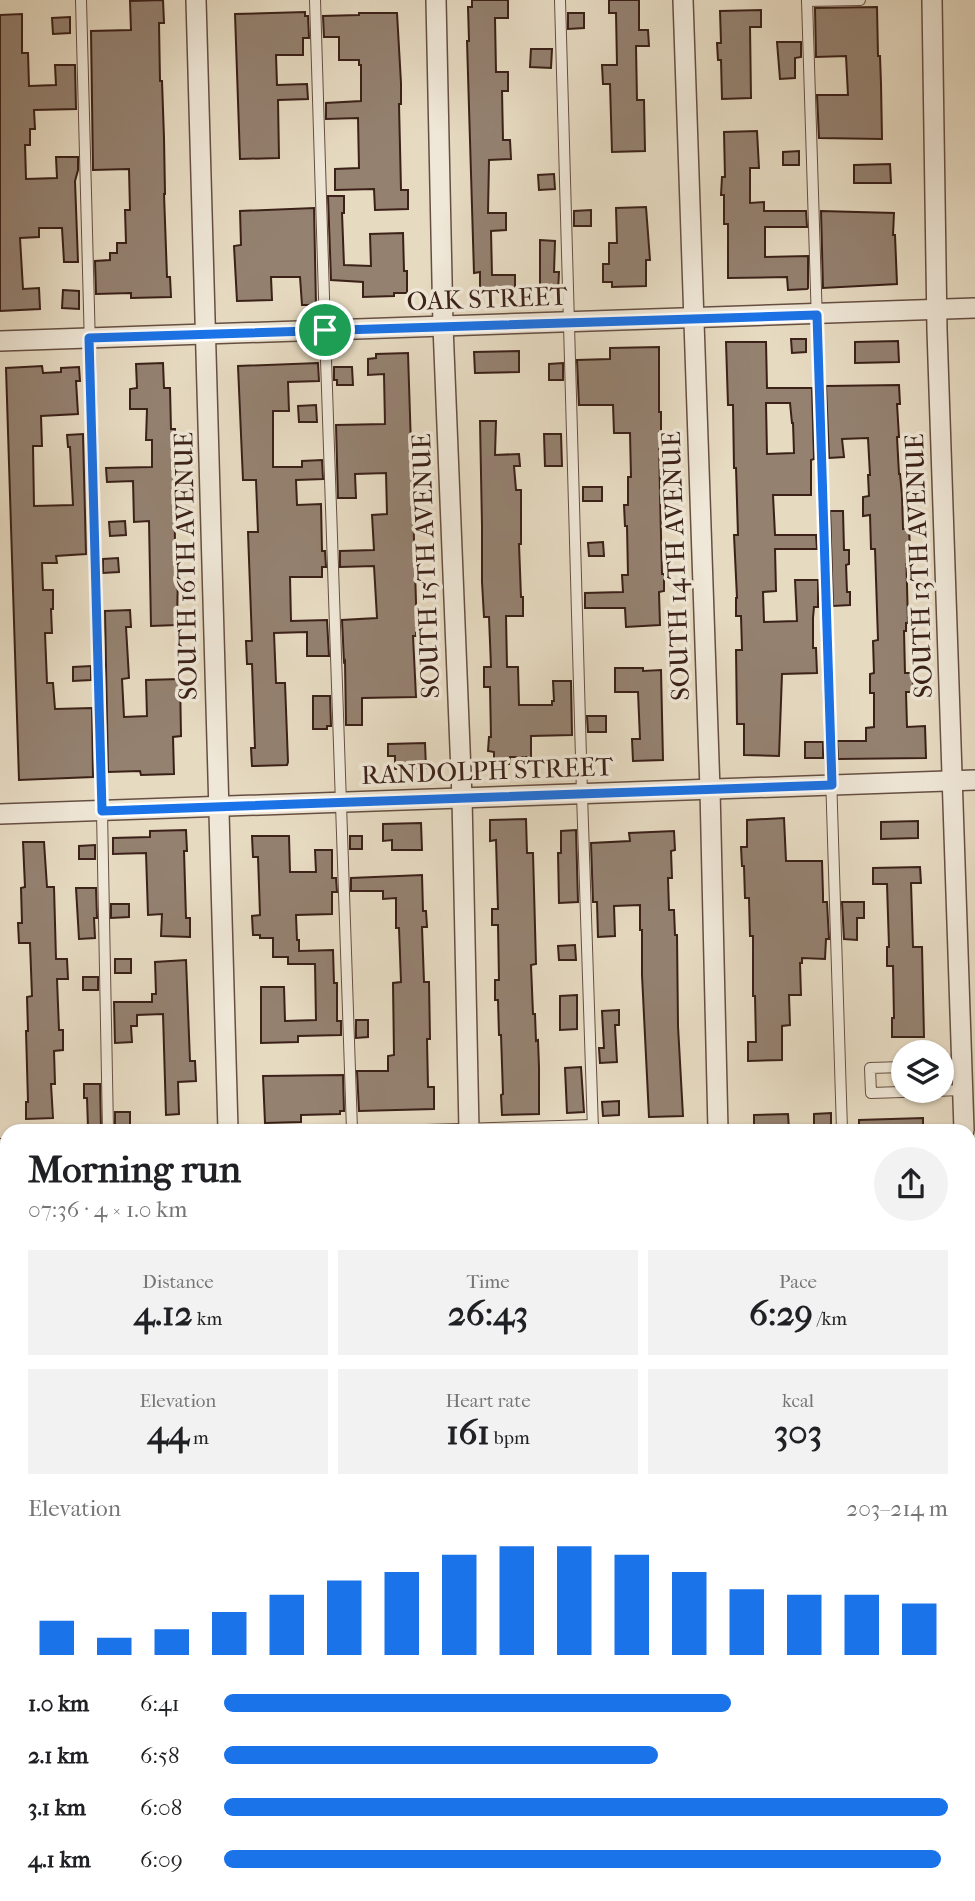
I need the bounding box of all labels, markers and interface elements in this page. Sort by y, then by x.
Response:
street label: OAK STREET [406,281,568,317]
pin [295,300,355,360]
icon: arrive [306,311,344,349]
street label: SOUTH 14TH AVENUE [656,431,696,701]
street label: SOUTH 16TH AVENUE [168,432,204,700]
street label: SOUTH 15TH AVENUE [406,433,446,699]
street label: SOUTH 13TH AVENUE [899,433,939,699]
street label: RANDOLPH STREET [361,751,614,791]
map controls [891,1040,954,1103]
button: layers [891,1040,954,1103]
text: Morning run [28,1147,241,1192]
button: share [874,1147,948,1221]
text: 07:36 · 4 × 1.0 km [28,1196,187,1223]
text: Distance [142,1271,214,1293]
text: Time [466,1271,510,1293]
text: Pace [779,1271,817,1293]
text: 4.12 [134,1293,193,1334]
text: 26:43 [448,1293,528,1334]
text: 6:29 [749,1293,813,1334]
text: km [193,1308,222,1330]
text: /km [813,1308,847,1330]
text: Elevation [140,1390,216,1412]
text: Heart rate [445,1390,531,1412]
text: kcal [782,1390,814,1412]
text: 44 [147,1412,189,1453]
text: 161 [446,1412,490,1453]
text: 303 [774,1412,822,1453]
text: m [189,1427,209,1449]
text: bpm [490,1427,530,1449]
text: Elevation [28,1495,121,1522]
text: 203–214 m [846,1495,948,1522]
text: 1.0 km [28,1690,89,1717]
text: 6:41 [140,1690,180,1717]
text: 2.1 km [28,1742,88,1769]
text: 6:58 [140,1742,180,1769]
text: 3.1 km [28,1794,86,1821]
text: 6:08 [140,1794,182,1821]
text: 4.1 km [28,1846,91,1873]
text: 6:09 [140,1846,183,1873]

